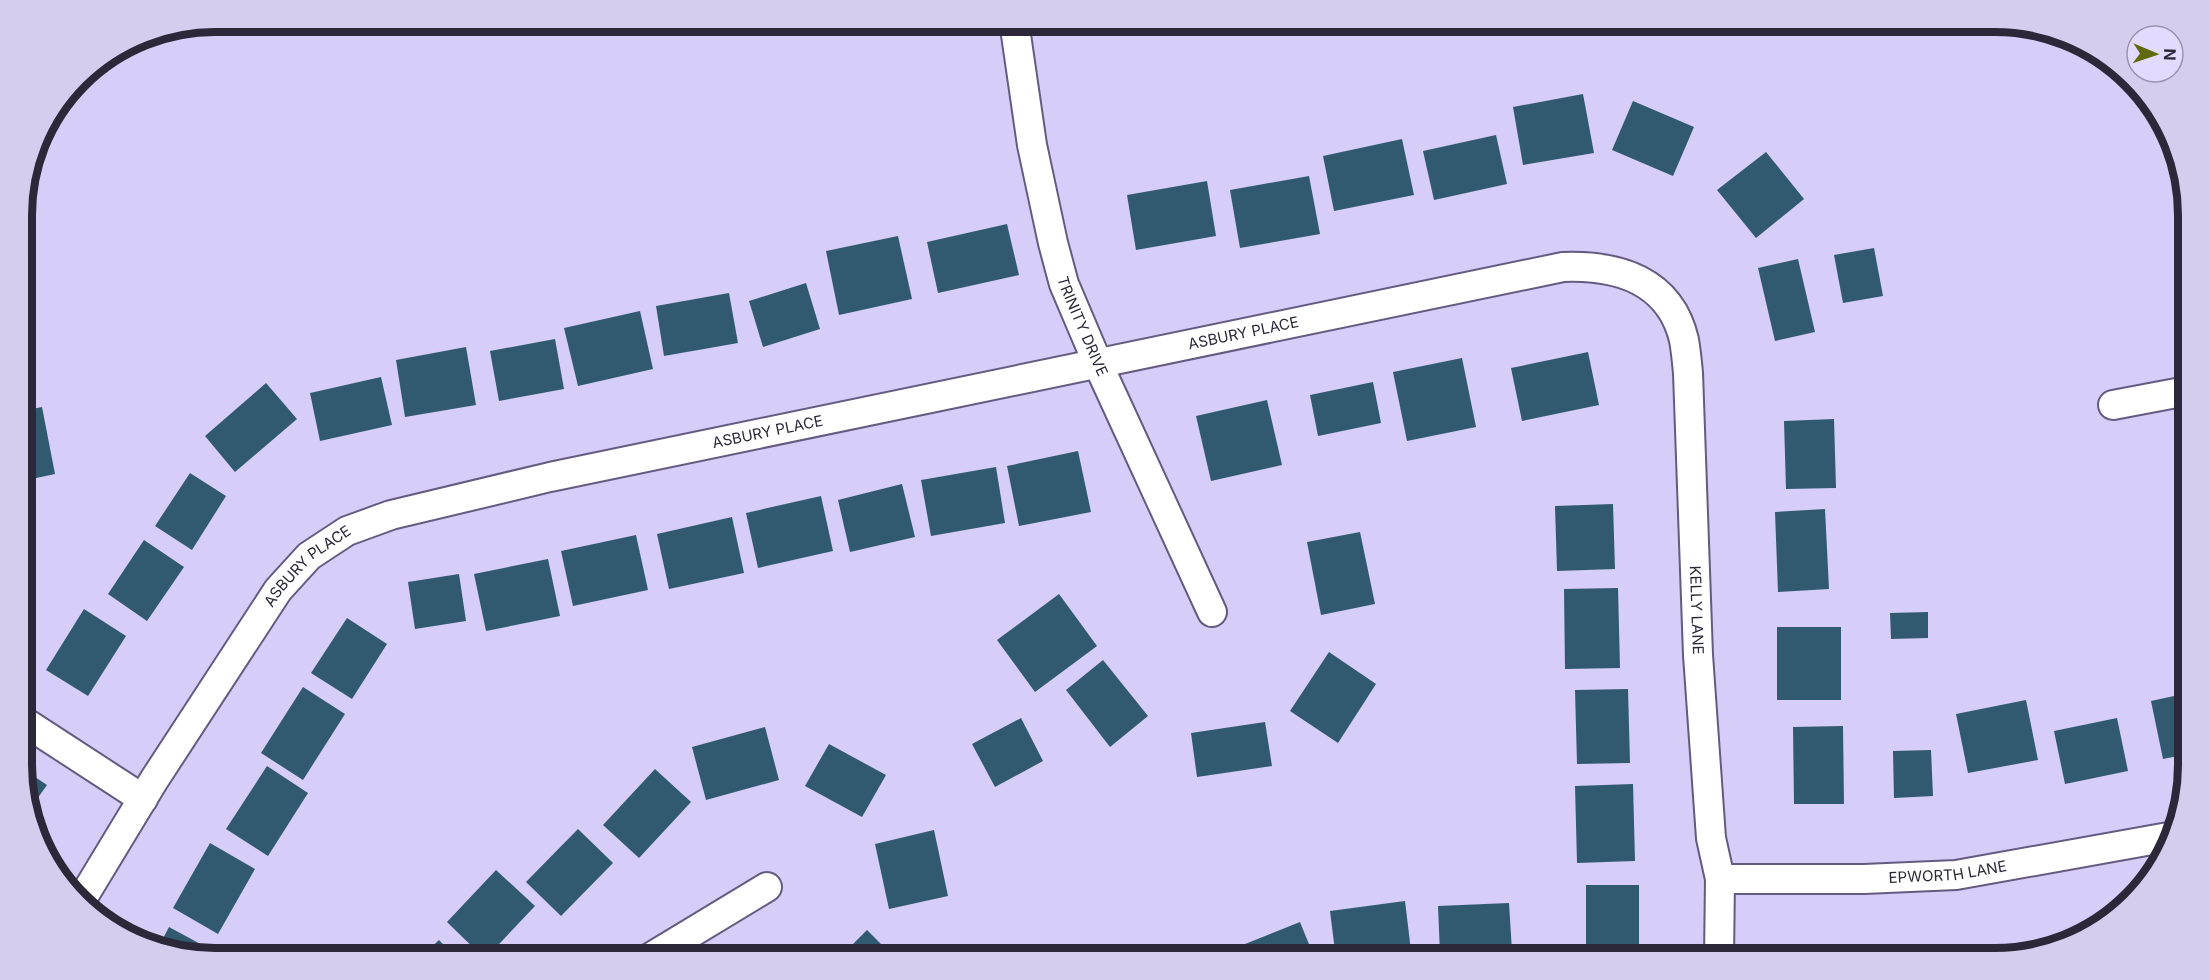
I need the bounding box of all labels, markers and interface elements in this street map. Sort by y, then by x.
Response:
north arrow [2125,24,2185,84]
text: N [2160,48,2180,61]
street label: TRINITY DRIVE [1053,274,1112,379]
street label: ASBURY PLACE [1186,312,1300,353]
street label: ASBURY PLACE [710,411,825,452]
street label: ASBURY PLACE [260,521,354,610]
street label: KELLY LANE [1686,565,1708,655]
street label: EPWORTH LANE [1888,856,2008,887]

